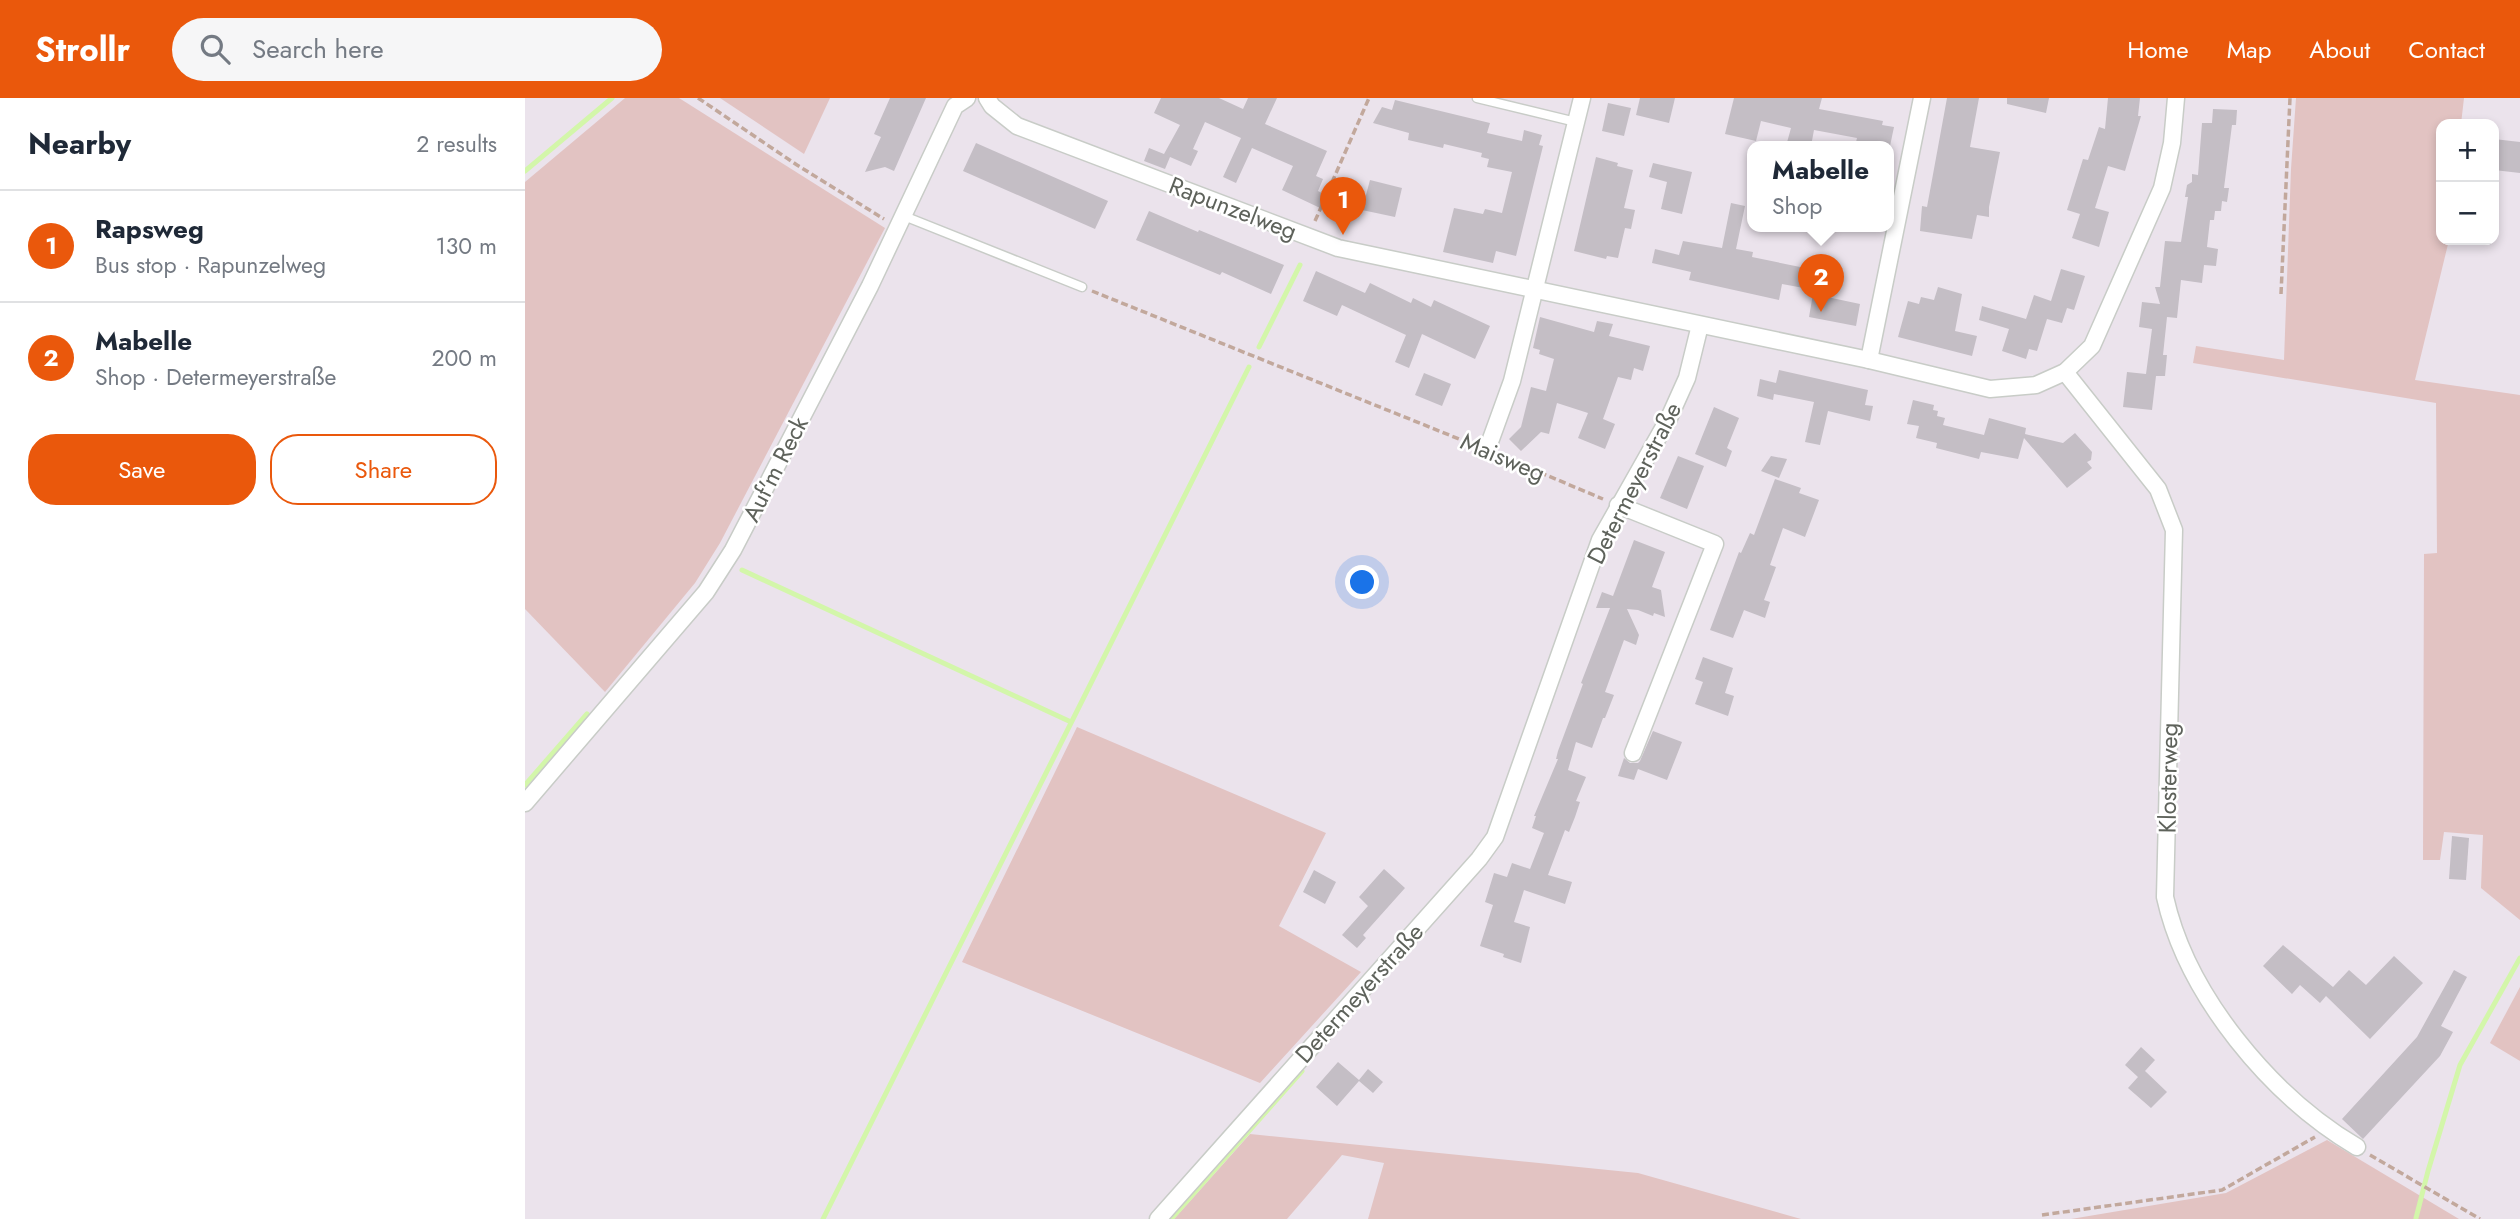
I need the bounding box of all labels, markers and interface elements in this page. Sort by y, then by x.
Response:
search box [172,18,662,81]
text: Strollr [35,26,130,73]
icon: search [196,30,234,68]
text: Search here [252,30,384,68]
text: Home [2127,32,2189,67]
text: Map [2227,32,2271,67]
text: About [2309,32,2370,67]
text: Contact [2408,32,2485,67]
map controls [2436,119,2499,245]
button: + [2436,119,2499,182]
text: Nearby [28,122,131,165]
text: 2 results [416,127,497,161]
popup [1747,141,1894,232]
text: Mabelle [1772,151,1869,189]
street label: Rapunzelweg [1164,168,1302,248]
pin: 1 [1320,177,1366,235]
button: − [2436,182,2499,245]
text: Shop [1772,189,1822,223]
text: Rapsweg [95,210,204,248]
text: 1 [45,229,57,263]
text: 130 m [435,229,497,263]
text: Bus stop · Rapunzelweg [95,248,326,282]
pin: 2 [1798,254,1844,312]
text: Mabelle [95,322,192,360]
text: 2 [43,341,59,375]
text: 200 m [431,341,497,375]
text: Shop · Determeyerstraße [95,360,336,394]
street label: Determeyerstraße [1578,396,1690,570]
street label: Auf'm Reck [733,410,817,528]
street label: Maisweg [1455,424,1551,490]
button: Save [28,434,256,505]
button: Share [270,434,497,505]
your location [1345,565,1379,599]
street label: Klosterweg [2150,722,2186,834]
street label: Determeyerstraße [1287,915,1431,1071]

